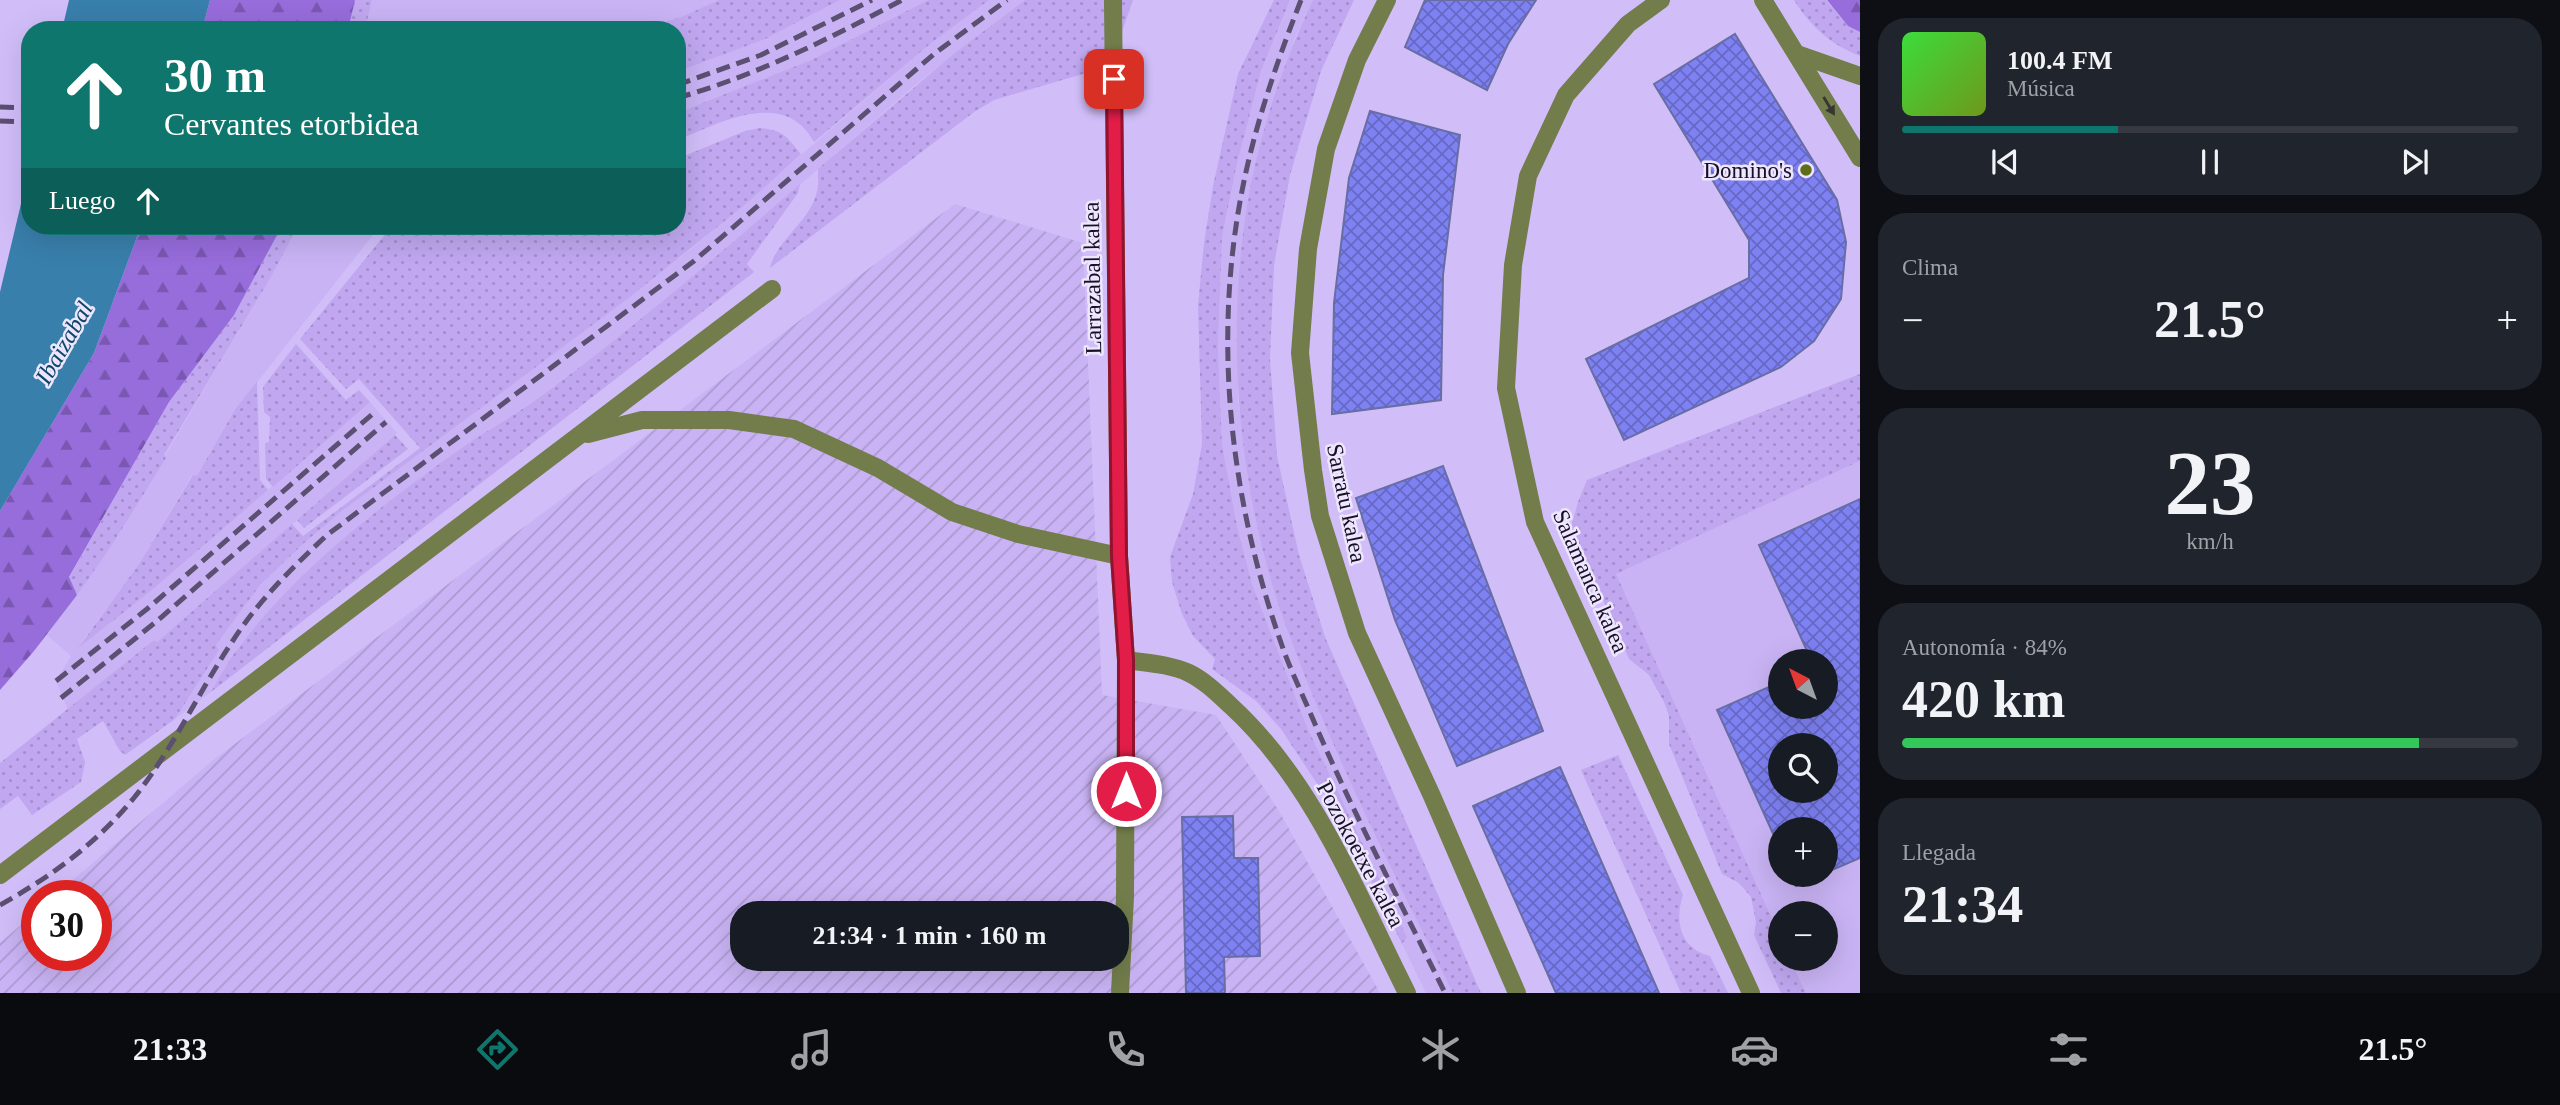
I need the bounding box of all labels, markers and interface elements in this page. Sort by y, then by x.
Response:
text: 100.4 FM [2007,46,2112,75]
text: 30 m [164,48,266,103]
icon: ahead [49,49,140,140]
pin [1084,49,1144,109]
icon: arrive [1095,60,1133,98]
text: Música [2007,76,2075,101]
one-way arrow [1822,96,1835,115]
text: Cervantes etorbidea [164,106,419,142]
icon: previous [1986,143,2024,181]
icon: pause [2191,143,2229,181]
icon: next [2396,143,2434,181]
place label: Domino's [1704,158,1792,183]
marker: Domino's [1798,162,1814,178]
icon: ahead [129,182,167,220]
text: Luego [49,186,115,215]
street label: Larrazabal kalea [1079,201,1106,354]
text: Clima [1902,255,1958,280]
text: 21.5° [2154,291,2266,348]
water label: Ibaizabal [30,297,98,390]
text: − [1902,299,1923,341]
text: + [2497,299,2518,341]
text: 23 [2165,433,2256,534]
street label: Sarratu kalea [1322,441,1371,565]
street label: Salamanca kalea [1548,506,1633,657]
text: km/h [2186,529,2234,554]
text: Autonomía · 84% [1902,635,2067,660]
north arrow [1768,649,1838,719]
map controls [1768,649,1838,971]
text: 420 km [1902,671,2065,728]
button: search [1768,733,1838,803]
position arrow [1089,754,1163,828]
street label: Pozokoetxe kalea [1312,777,1410,931]
button: + [1768,817,1838,887]
text: Llegada [1902,840,1976,865]
text: 21:34 [1902,876,2023,933]
speed limit sign: 30 [21,880,112,971]
button: − [1768,901,1838,971]
text: 21:34 · 1 min · 160 m [813,921,1047,950]
icon: directions [473,1025,522,1074]
icon: music [787,1025,836,1074]
icon: phone [1101,1025,1150,1074]
icon: climate [1416,1025,1465,1074]
icon: car [1730,1025,1779,1074]
icon: filters [2044,1025,2093,1074]
text: 21:33 [133,1031,207,1067]
text: 21.5° [2359,1031,2427,1067]

